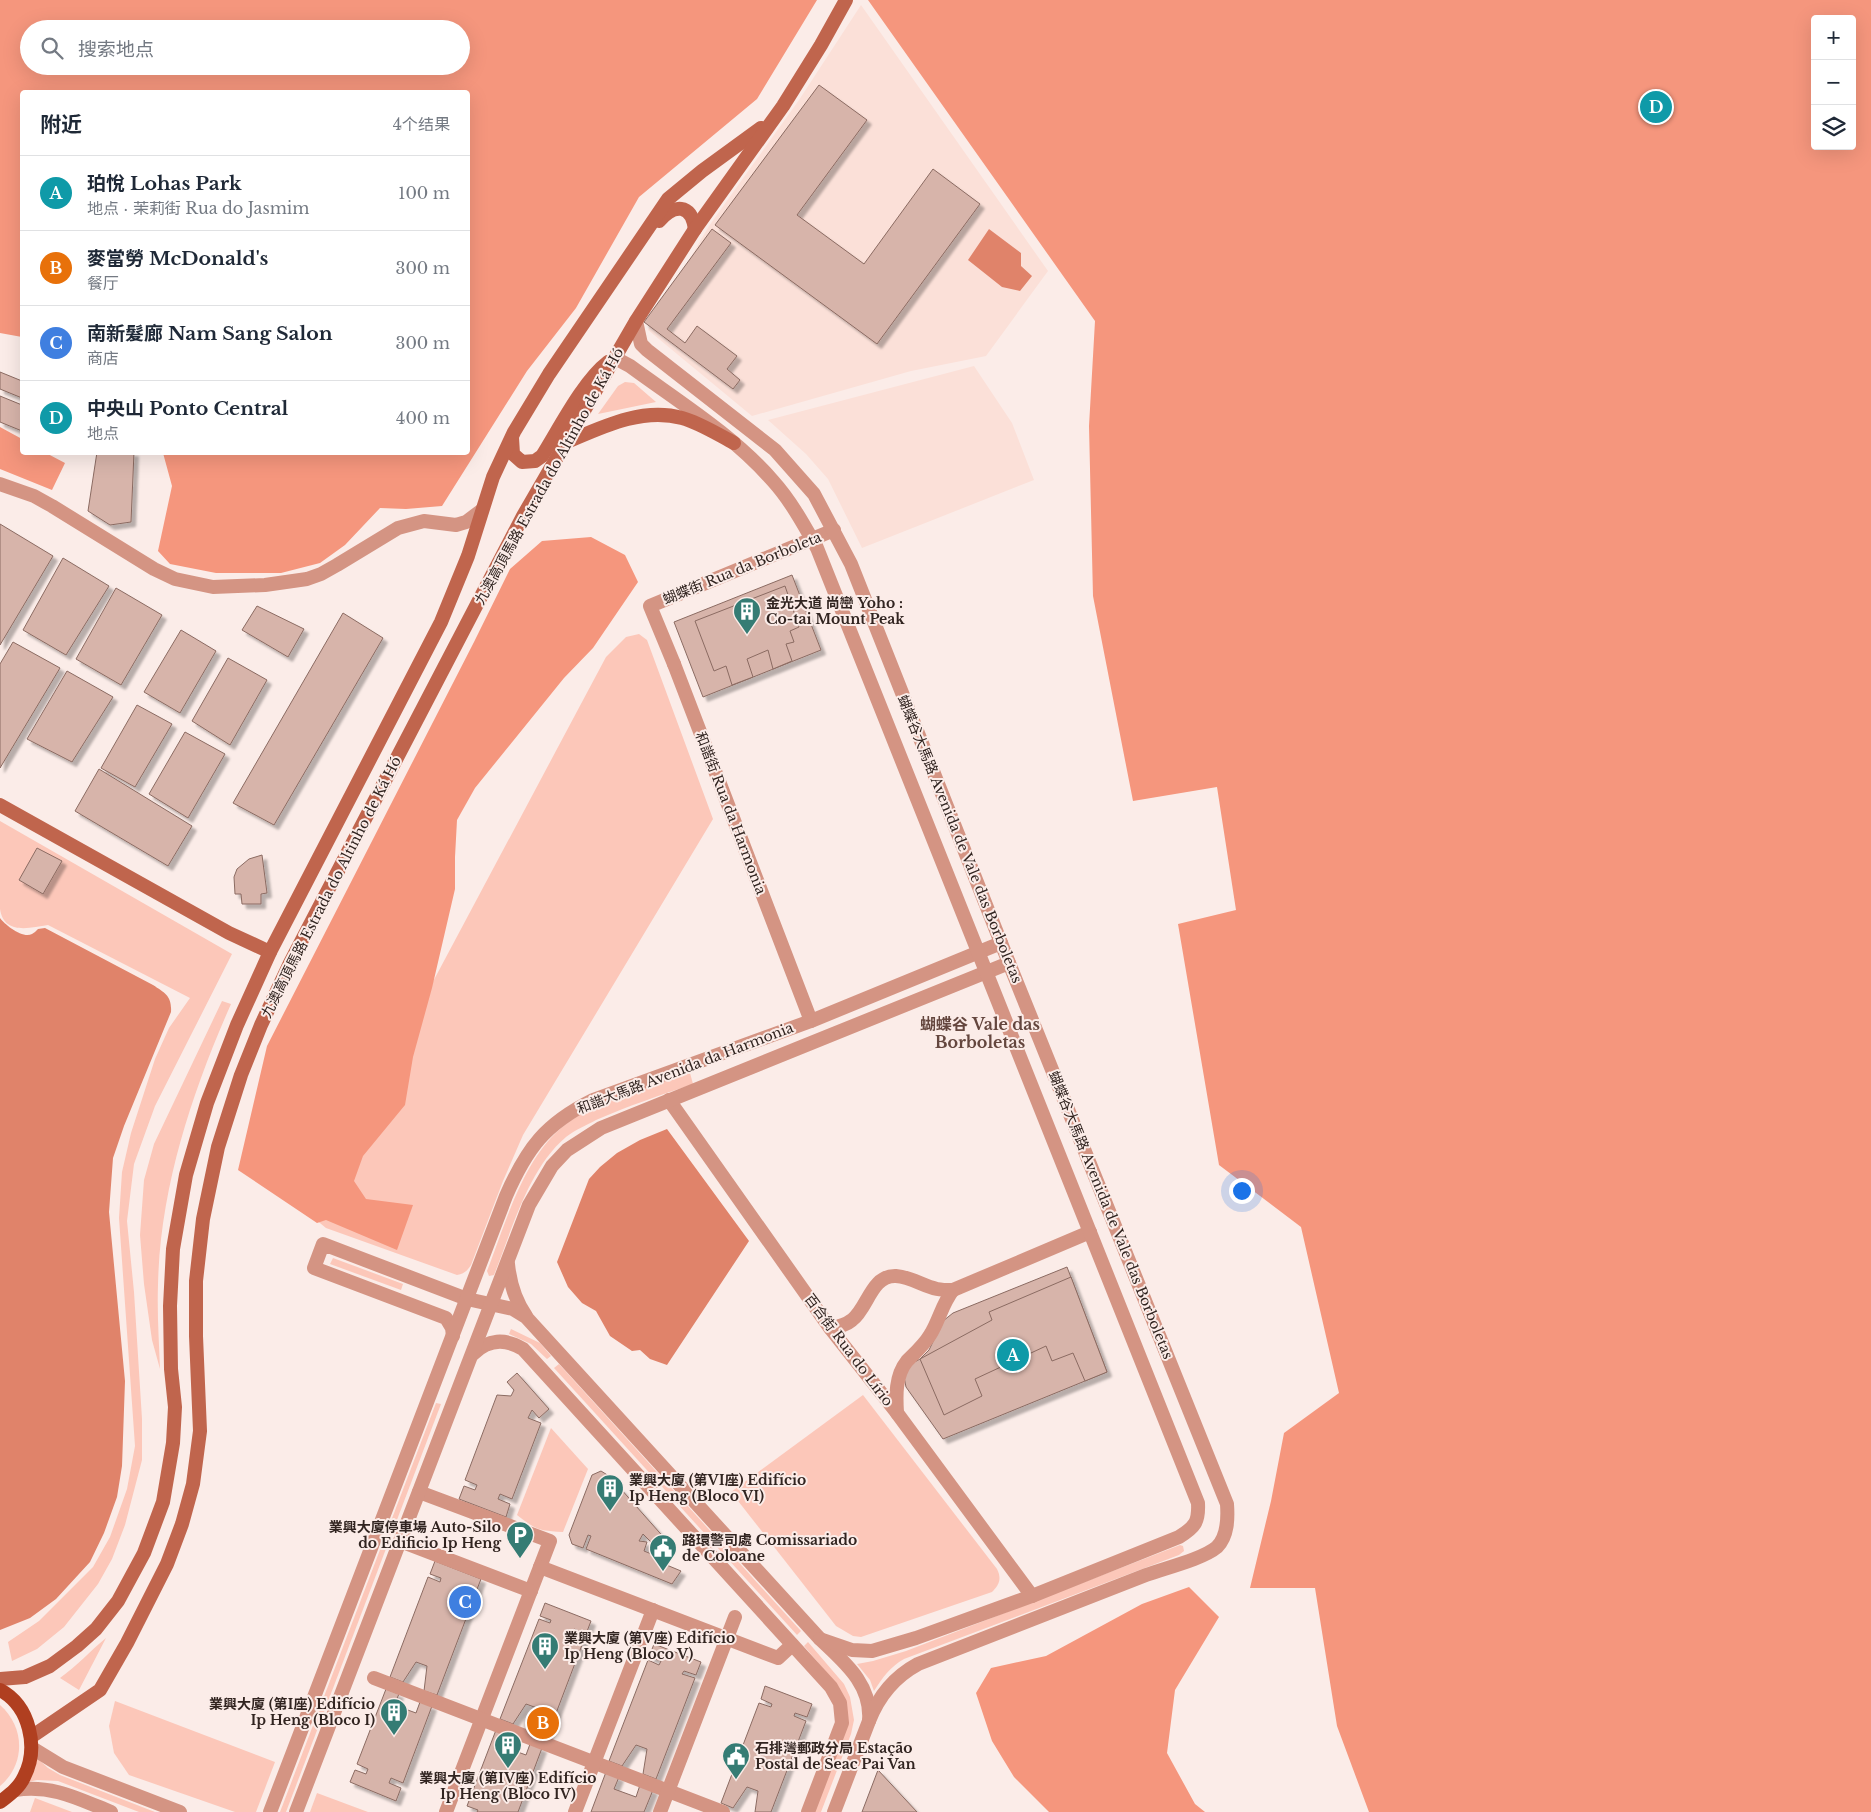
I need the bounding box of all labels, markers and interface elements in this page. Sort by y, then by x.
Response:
map controls [1811,15,1856,150]
button: + [1811,15,1856,60]
search box [20,20,470,75]
icon: search [38,34,66,62]
text: 搜索地点 [78,38,154,61]
button: − [1811,60,1856,105]
pin: D [1640,88,1672,126]
button: layers [1811,105,1856,150]
text: 附近 [40,112,82,138]
text: 4个结果 [393,114,450,134]
text: 珀悅 Lohas Park [87,172,242,195]
text: A [50,183,62,203]
text: 100 m [398,183,450,203]
text: 地点 · 茉莉街 Rua do Jasmim [87,198,310,218]
text: 麥當勞 McDonald's [87,247,268,270]
text: B [50,258,62,278]
text: 300 m [396,258,450,278]
text: 餐厅 [87,273,119,293]
text: 南新髮廊 Nam Sang Salon [87,322,333,345]
text: C [49,333,63,353]
text: 300 m [396,333,450,353]
street label: 九澳高頂馬路 Estrada do Altinho de Ká Hó [471,344,627,608]
text: 商店 [87,348,119,368]
text: 中央山 Ponto Central [87,397,288,420]
text: D [49,408,63,428]
text: 400 m [396,408,450,428]
text: 地点 [87,423,119,443]
street label: 蝴蝶街 Rua da Borboleta [660,528,824,608]
place label: 金光大道 尚巒 Yoho : Co-tai Mount Peak [766,594,905,628]
building icon: 金光大道 尚巒 Yoho : Co-tai Mount Peak [732,596,762,635]
street label: 蝴蝶谷大馬路 Avenida de Vale das Borboletas [894,692,1026,986]
street label: 和諧街 Rua da Harmonia [692,729,770,897]
street label: 九澳高頂馬路 Estrada do Altinho de Ká Hó [257,753,405,1021]
district label: 蝴蝶谷 Vale das Borboletas [920,1014,1040,1052]
street label: 和諧大馬路 Avenida da Harmonia [574,1018,796,1118]
street label: 蝴蝶谷大馬路 Avenida de Vale das Borboletas [1045,1068,1177,1362]
your location [1229,1178,1255,1204]
street label: 百合街 Rua do Lírio [801,1290,897,1410]
pin: A [997,1336,1029,1374]
place label: 業興大廈 (第VI座) Edifício Ip Heng (Bloco VI) [629,1471,806,1505]
building icon: 業興大廈 (第VI座) Edifício Ip Heng (Bloco VI) [595,1473,625,1512]
place label: 業興大廈停車場 Auto-Silo do Edificio Ip Heng [329,1518,501,1552]
parking icon: 業興大廈停車場 Auto-Silo do Edificio Ip Heng [505,1520,535,1559]
place label: 路環警司處 Comissariado de Coloane [682,1531,857,1565]
public building icon: 路環警司處 Comissariado de Coloane [648,1533,678,1572]
pin: C [449,1583,481,1621]
place label: 業興大廈 (第V座) Edifício Ip Heng (Bloco V) [564,1629,735,1663]
building icon: 業興大廈 (第V座) Edifício Ip Heng (Bloco V) [530,1631,560,1670]
place label: 業興大廈 (第I座) Edifício Ip Heng (Bloco I) [209,1695,375,1729]
building icon: 業興大廈 (第I座) Edifício Ip Heng (Bloco I) [379,1697,409,1736]
pin: B [527,1704,559,1742]
building icon: 業興大廈 (第IV座) Edifício Ip Heng (Bloco IV) [493,1730,523,1769]
place label: 石排灣郵政分局 Estação Postal de Seac Pai Van [755,1739,916,1773]
public building icon: 石排灣郵政分局 Estação Postal de Seac Pai Van [721,1741,751,1780]
place label: 業興大廈 (第IV座) Edifício Ip Heng (Bloco IV) [419,1769,597,1803]

